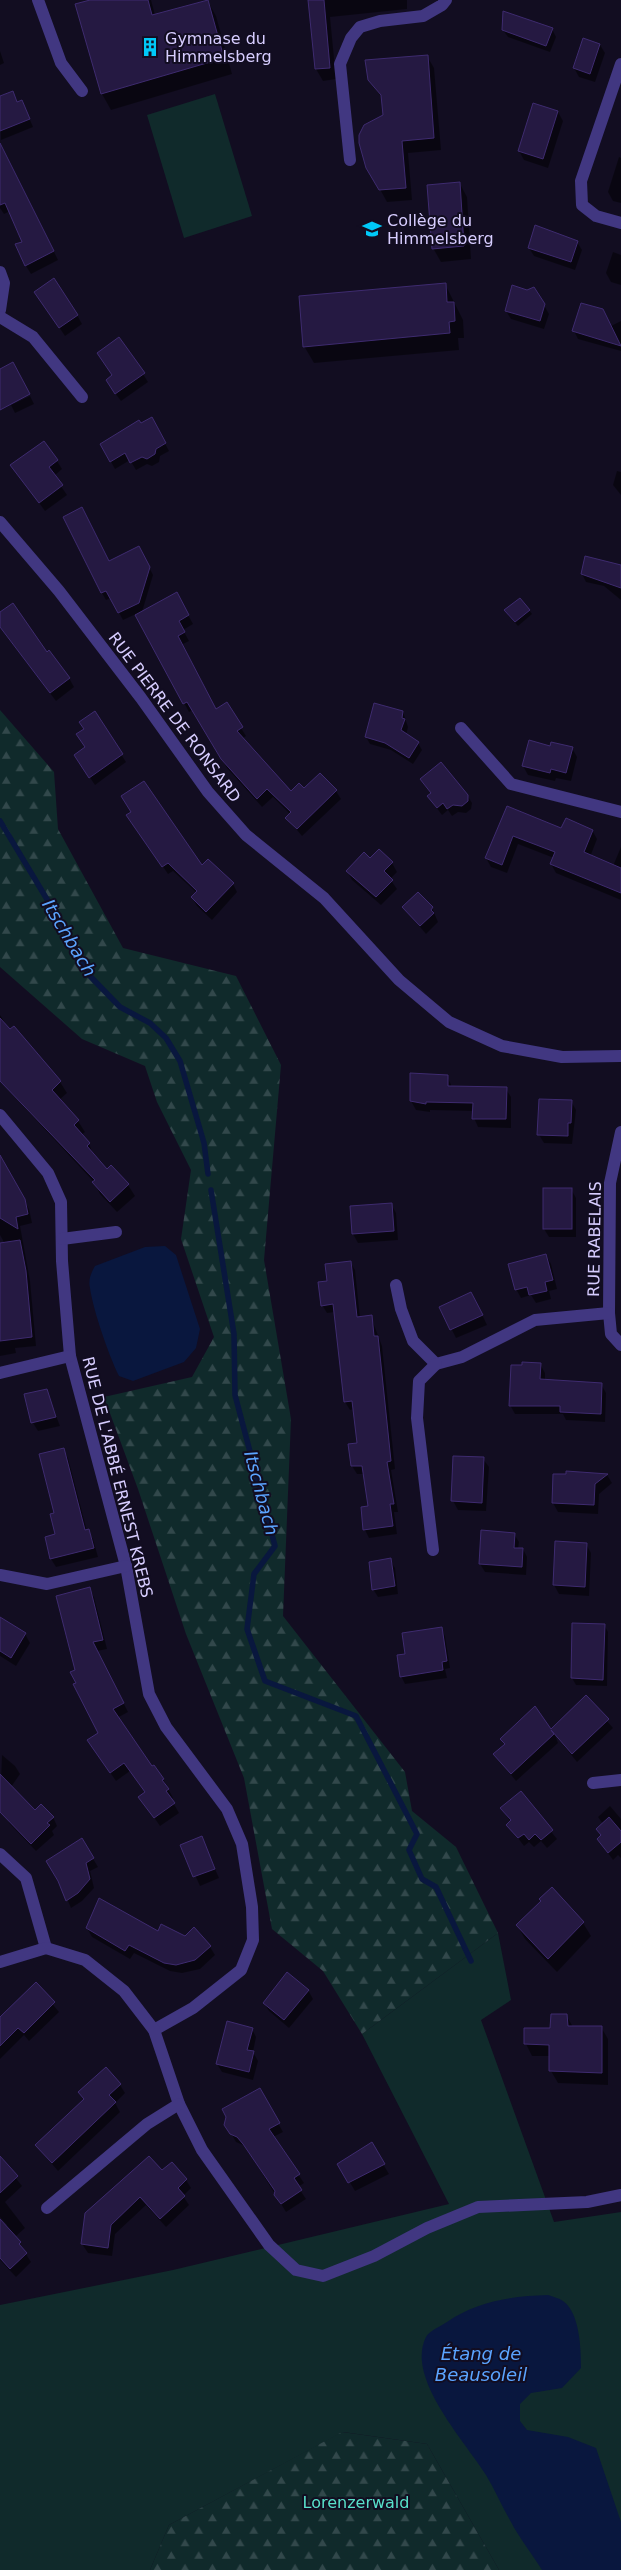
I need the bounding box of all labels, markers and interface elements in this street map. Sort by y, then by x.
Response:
place label: Gymnase du Himmelsberg [165,29,272,66]
building icon: Gymnase du Himmelsberg [139,36,161,58]
place label: Collège du Himmelsberg [387,211,494,248]
school or university icon: Collège du Himmelsberg [361,218,383,240]
street label: RUE PIERRE DE RONSARD [104,629,245,806]
water label: Itschbach [38,895,101,980]
street label: RUE RABELAIS [584,1181,605,1297]
street label: RUE DE L'ABBÉ ERNEST KREBS [78,1355,157,1600]
water label: Itschbach [240,1448,283,1538]
water label: Étang de Beausoleil [435,2343,527,2385]
park label: Lorenzerwald [303,2493,409,2512]

